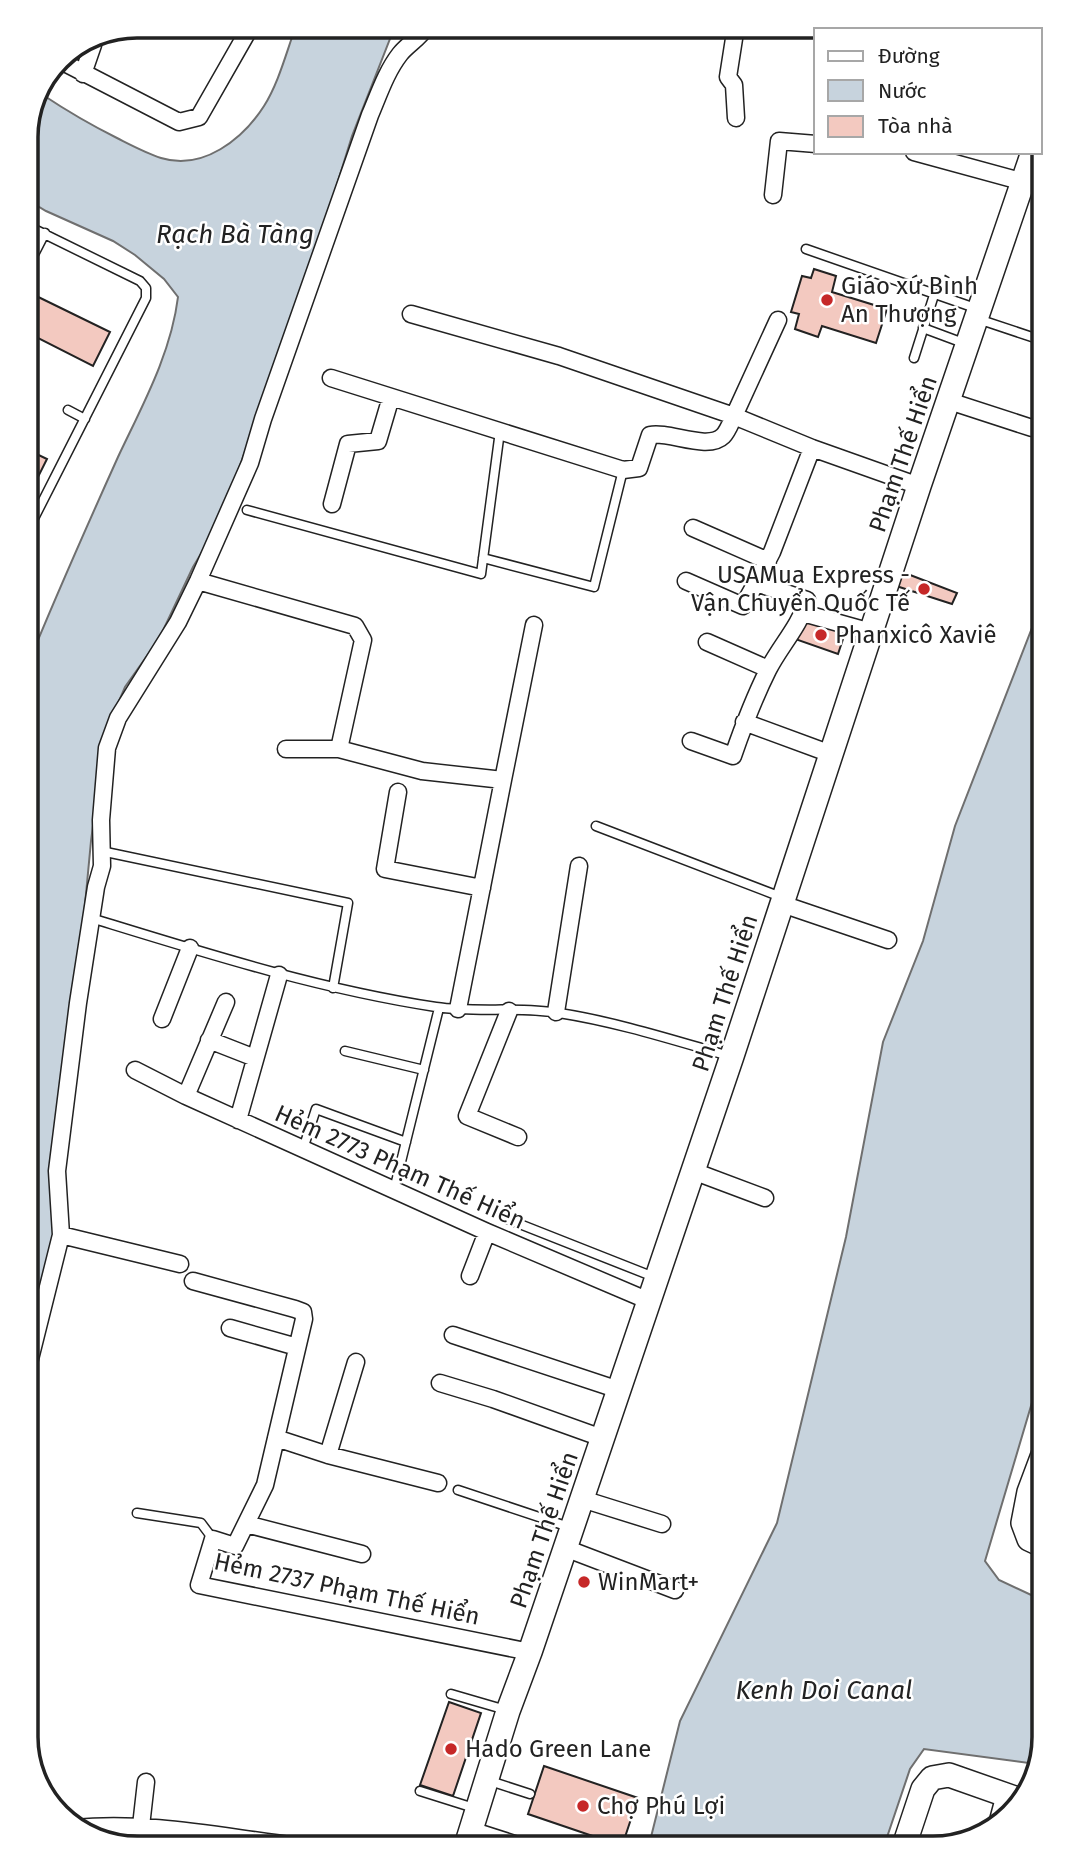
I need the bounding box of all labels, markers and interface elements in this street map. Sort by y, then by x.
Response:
legend [814,28,1042,154]
text: Đường [878,43,940,69]
text: Nước [878,78,927,104]
text: Tòa nhà [878,113,953,139]
water label: Rạch Bà Tàng [156,219,314,250]
place label: Giáo xứ Bình An Thượng [841,272,978,328]
marker: Giáo xứ Bình An Thượng [819,292,835,308]
street label: Phạm Thế Hiển [862,372,943,536]
place label: USAMua Express - Vận Chuyển Quốc Tế [691,561,910,617]
marker: USAMua Express - Vận Chuyển Quốc Tế [916,581,932,597]
place label: Phanxicô Xaviê [835,621,997,649]
marker: Phanxicô Xaviê [813,627,829,643]
street label: Phạm Thế Hiển [685,911,764,1075]
street label: Hẻm 2773 Phạm Thế Hiển [271,1098,530,1235]
street label: Phạm Thế Hiển [503,1448,584,1612]
street label: Hẻm 2737 Phạm Thế Hiển [212,1546,483,1631]
place label: WinMart+ [598,1568,699,1596]
marker: WinMart+ [576,1574,592,1590]
water label: Kenh Doi Canal [736,1675,912,1706]
place label: Hado Green Lane [465,1735,651,1763]
marker: Hado Green Lane [443,1741,459,1757]
place label: Chợ Phú Lợi [597,1792,725,1820]
marker: Chợ Phú Lợi [575,1798,591,1814]

